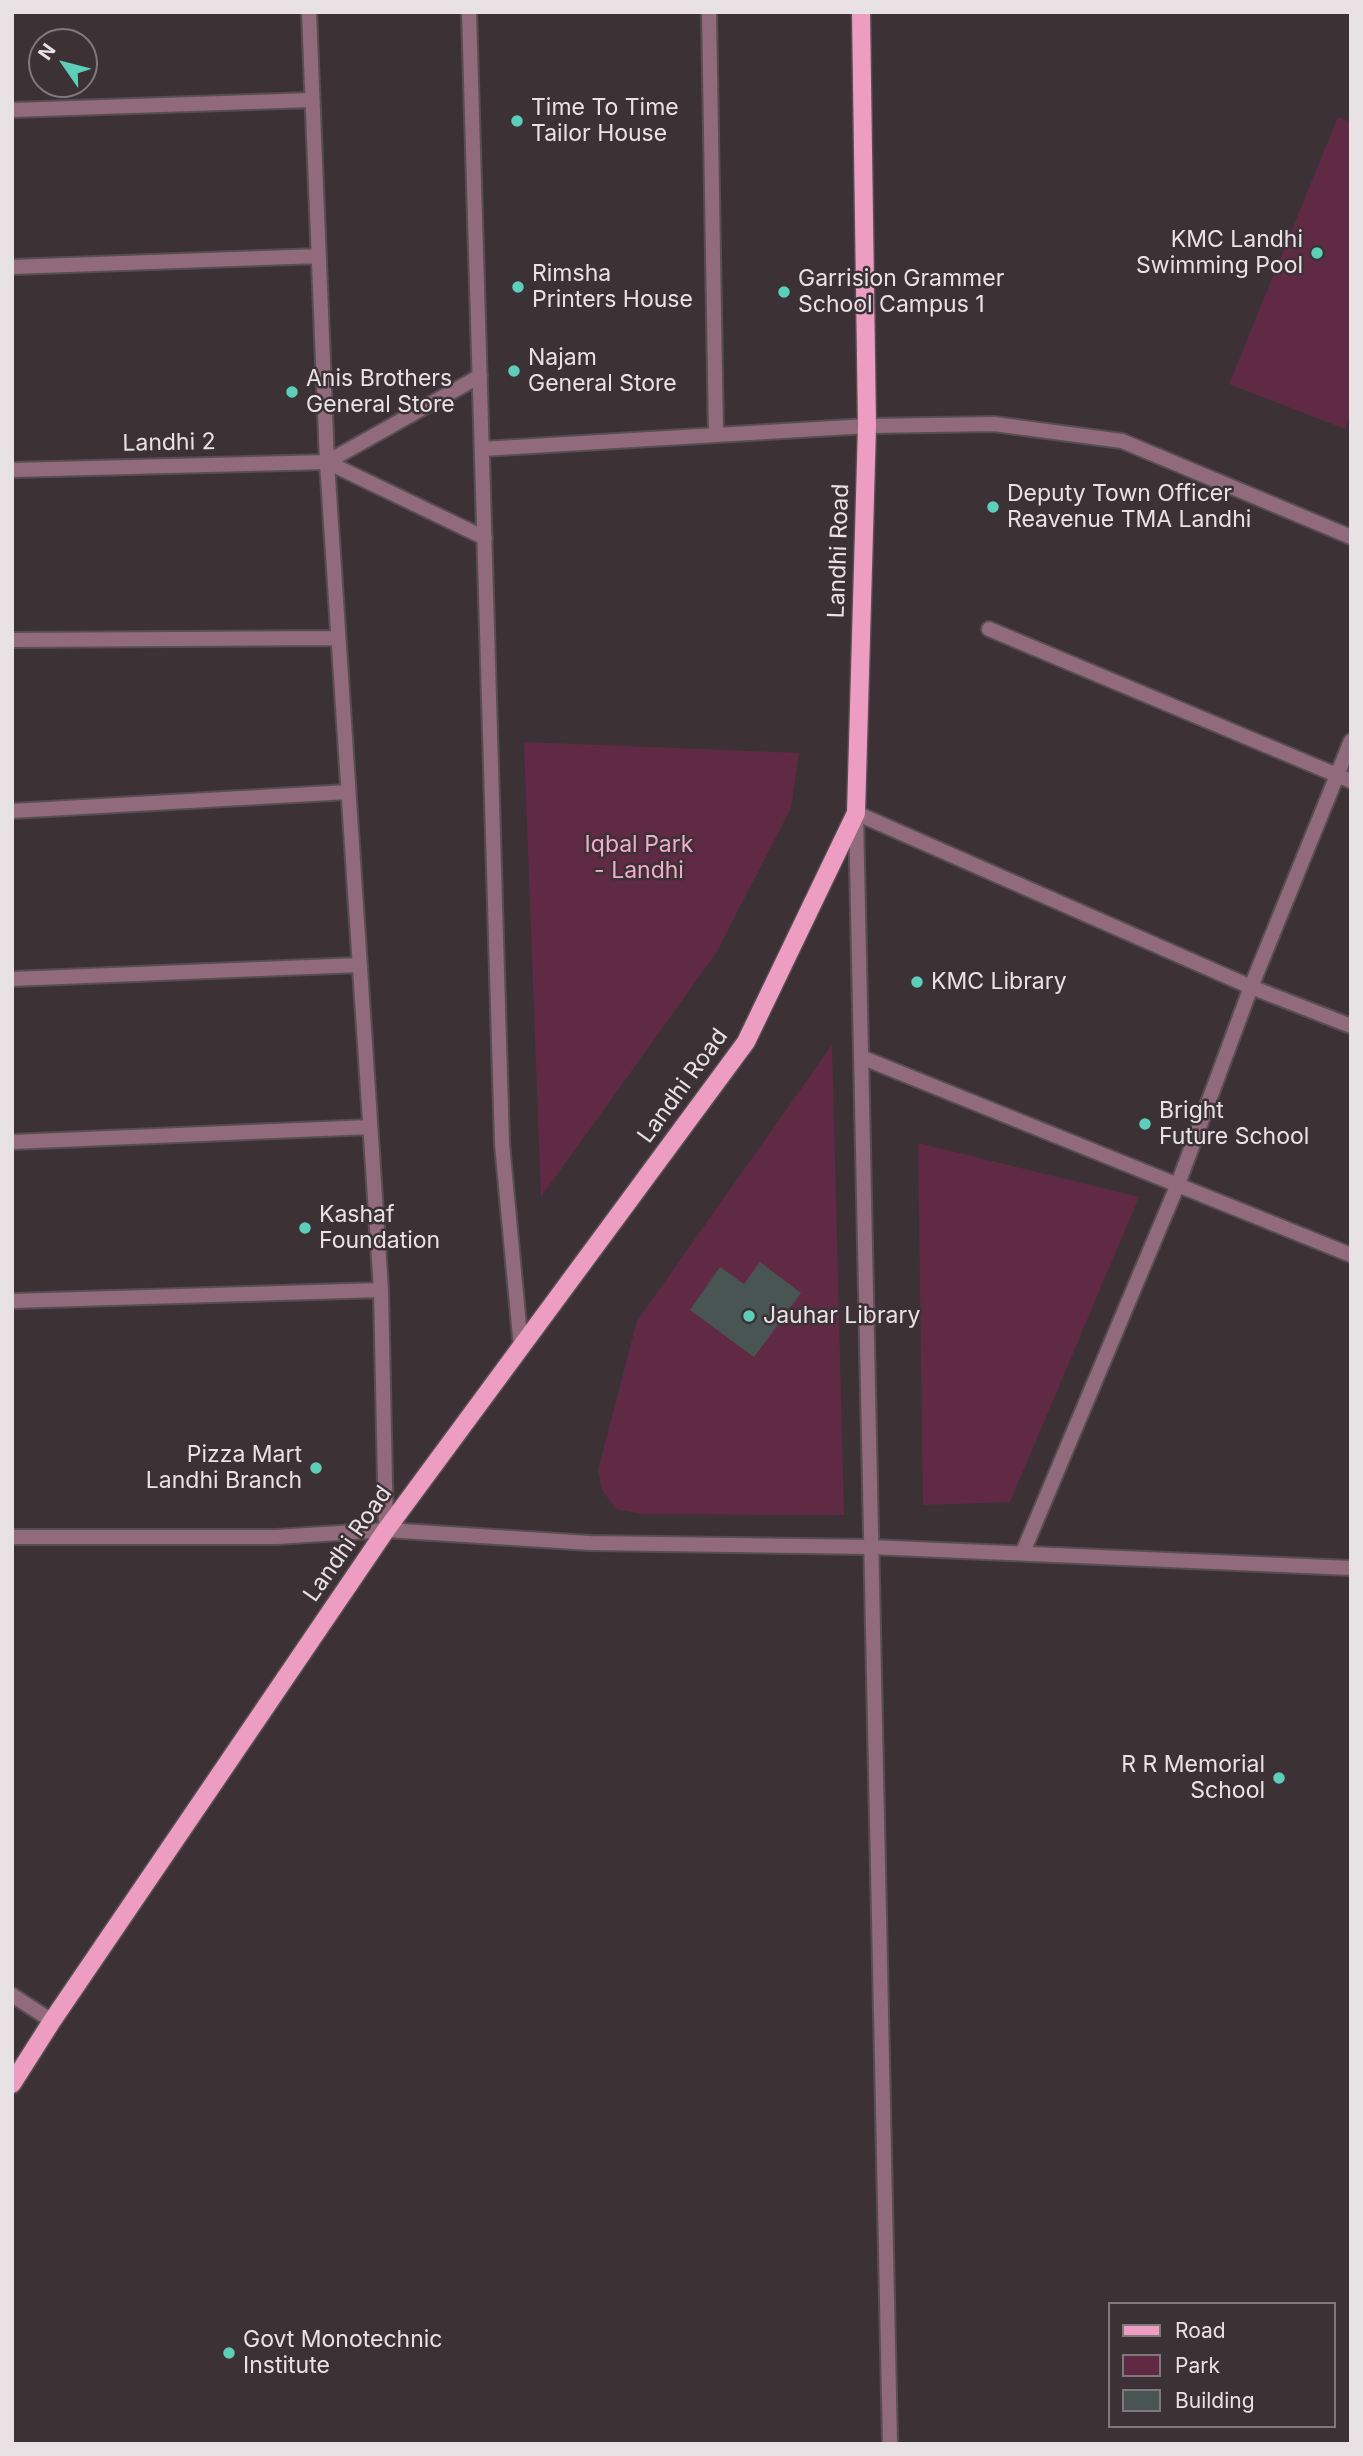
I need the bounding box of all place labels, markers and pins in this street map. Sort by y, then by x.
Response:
place label: Time To Time Tailor House [531,94,679,148]
marker: Time To Time Tailor House [509,113,525,129]
place label: KMC Landhi Swimming Pool [1136,226,1303,280]
marker: KMC Landhi Swimming Pool [1309,245,1325,261]
place label: Rimsha Printers House [532,260,693,314]
place label: Garrision Grammer School Campus 1 [798,265,1004,319]
marker: Rimsha Printers House [510,279,526,295]
marker: Garrision Grammer School Campus 1 [776,284,792,300]
place label: Najam General Store [528,344,677,398]
marker: Najam General Store [506,363,522,379]
place label: Anis Brothers General Store [306,365,455,419]
marker: Anis Brothers General Store [284,384,300,400]
place label: Deputy Town Officer Reavenue TMA Landhi [1007,480,1251,534]
marker: Deputy Town Officer Reavenue TMA Landhi [985,499,1001,515]
place label: KMC Library [931,968,1067,996]
marker: KMC Library [909,974,925,990]
place label: Bright Future School [1159,1097,1309,1151]
marker: Bright Future School [1137,1116,1153,1132]
place label: Kashaf Foundation [319,1201,440,1255]
marker: Kashaf Foundation [297,1220,313,1236]
place label: Jauhar Library [763,1302,920,1330]
marker: Jauhar Library [741,1308,757,1324]
place label: Pizza Mart Landhi Branch [146,1441,302,1495]
marker: Pizza Mart Landhi Branch [308,1460,324,1476]
place label: R R Memorial School [1121,1751,1265,1805]
marker: R R Memorial School [1271,1770,1287,1786]
place label: Govt Monotechnic Institute [243,2326,442,2380]
marker: Govt Monotechnic Institute [221,2345,237,2361]

